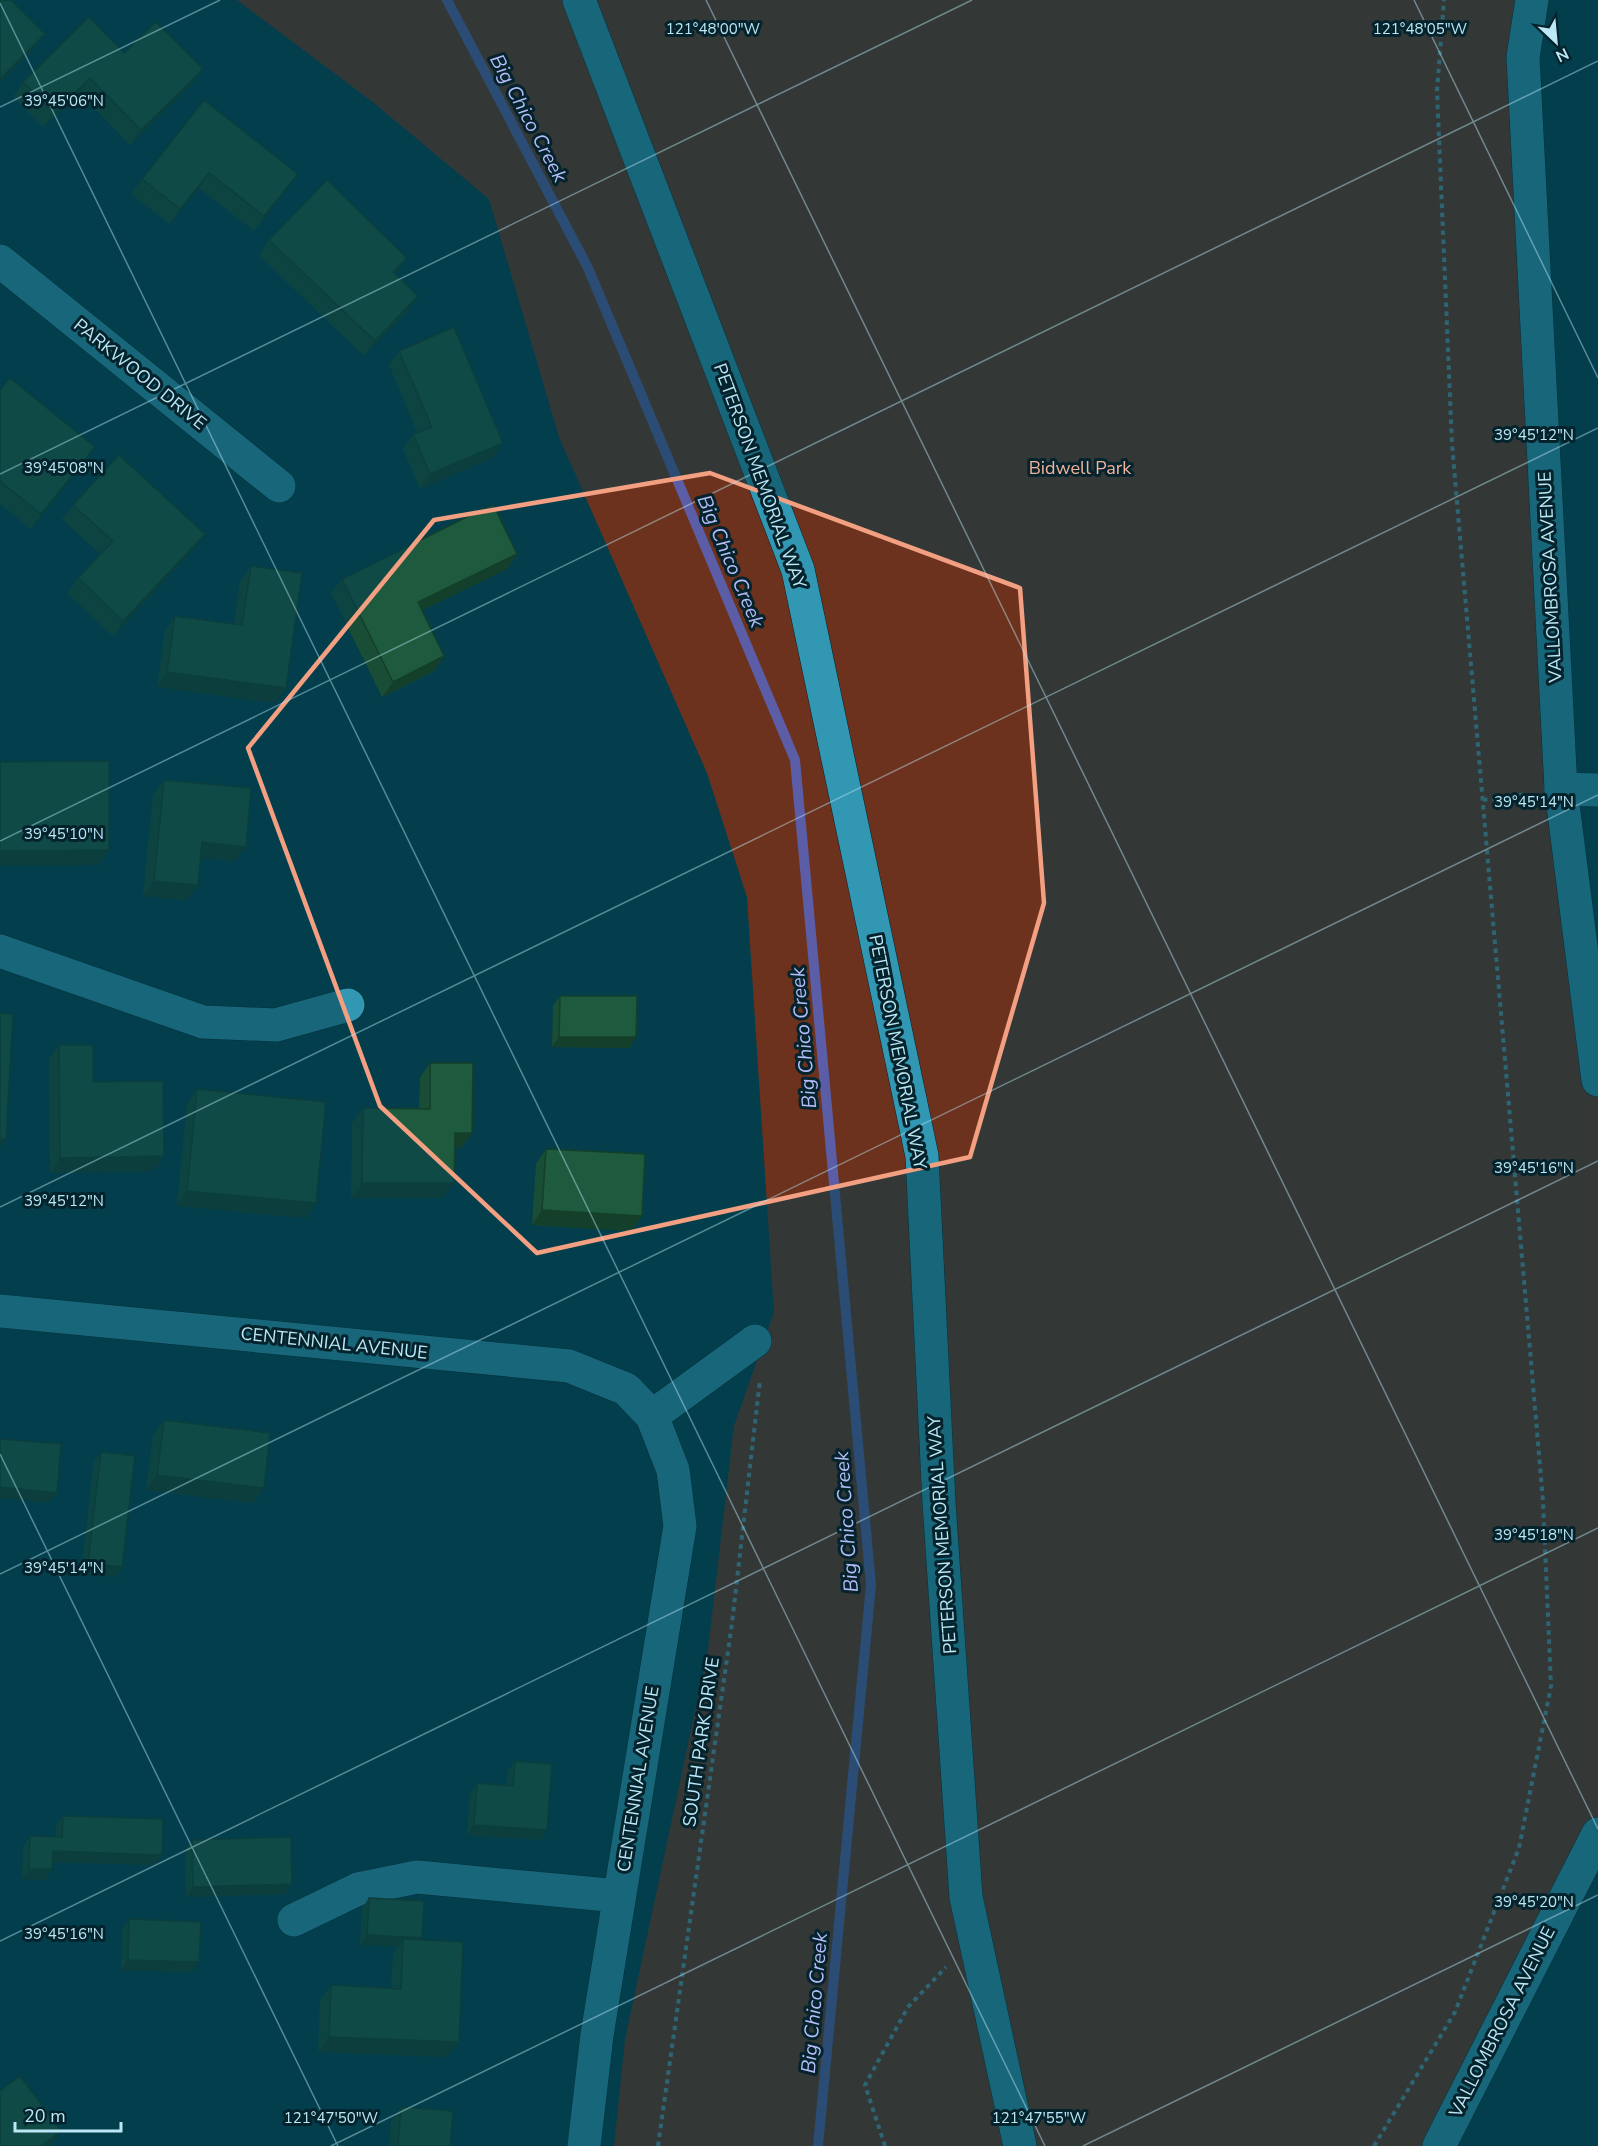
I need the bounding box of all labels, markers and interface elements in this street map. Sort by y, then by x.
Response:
north arrow [1526,12,1586,72]
text: 121°48'00"W [666,19,761,39]
text: 121°48'05"W [1373,19,1468,39]
text: N [1552,42,1572,67]
water label: Big Chico Creek [483,49,574,188]
text: 39°45'06"N [24,91,104,111]
street label: PARKWOOD DRIVE [69,313,211,435]
street label: PETERSON MEMORIAL WAY [708,360,812,592]
text: 39°45'12"N [1494,425,1574,445]
park label: Bidwell Park [1029,456,1132,480]
text: 39°45'08"N [24,458,104,478]
street label: VALLOMBROSA AVENUE [1532,471,1568,684]
water label: Big Chico Creek [690,491,771,633]
text: 39°45'14"N [1494,792,1574,812]
text: 39°45'10"N [24,824,104,844]
street label: PETERSON MEMORIAL WAY [863,933,933,1172]
water label: Big Chico Creek [784,965,823,1110]
text: 39°45'16"N [1494,1158,1574,1178]
text: 39°45'12"N [24,1191,104,1211]
street label: CENTENNIAL AVENUE [239,1321,429,1365]
street label: PETERSON MEMORIAL WAY [922,1415,962,1655]
water label: Big Chico Creek [828,1449,865,1594]
text: 39°45'18"N [1494,1525,1574,1545]
text: 39°45'14"N [24,1558,104,1578]
street label: SOUTH PARK DRIVE [677,1656,725,1828]
street label: CENTENNIAL AVENUE [611,1684,665,1874]
text: 39°45'20"N [1494,1892,1574,1912]
street label: VALLOMBROSA AVENUE [1443,1922,1561,2122]
text: 39°45'16"N [24,1924,104,1944]
water label: Big Chico Creek [795,1930,834,2075]
scale bar [15,2095,122,2133]
text: 20 m [24,2104,66,2128]
text: 121°47'50"W [284,2108,379,2128]
text: 121°47'55"W [992,2108,1087,2128]

